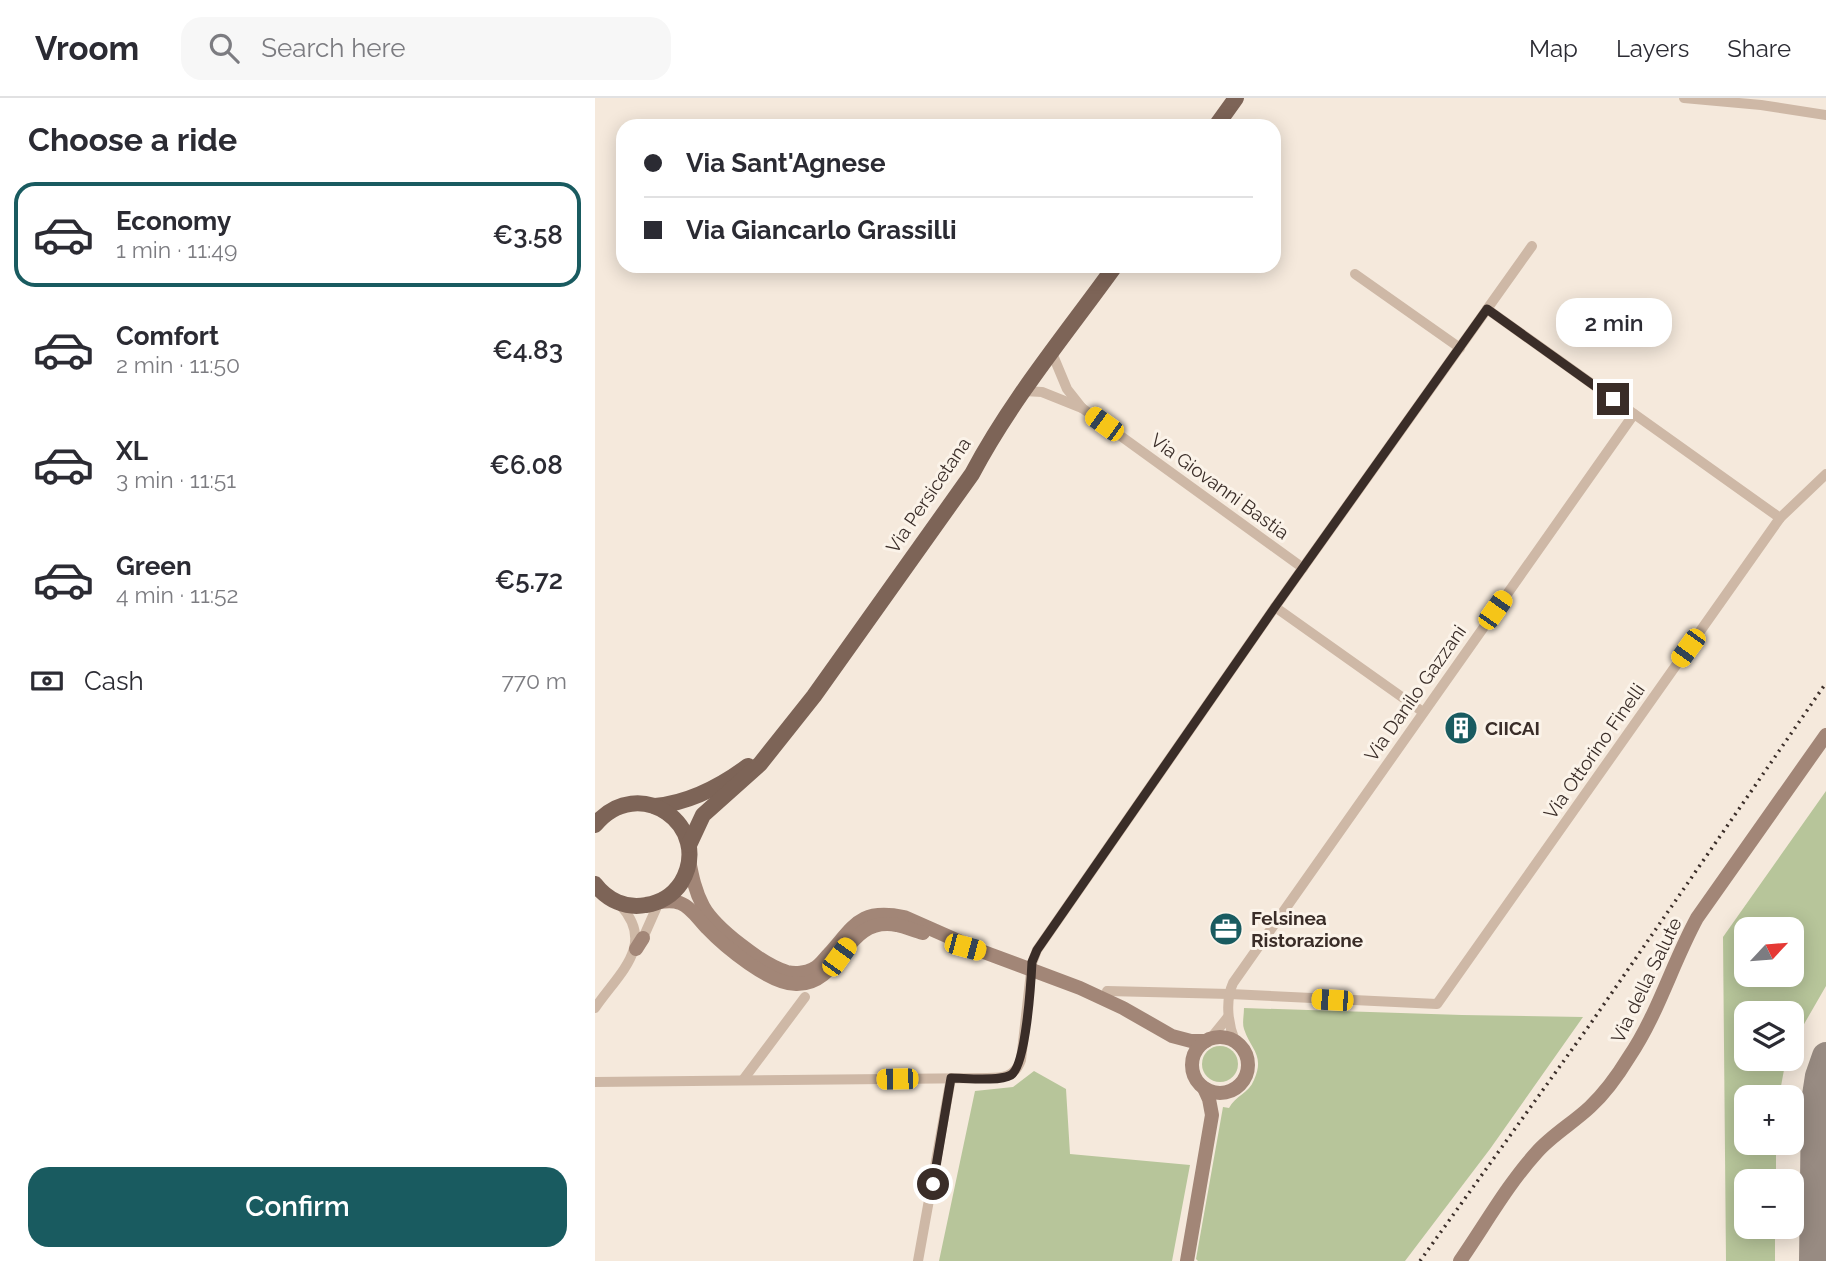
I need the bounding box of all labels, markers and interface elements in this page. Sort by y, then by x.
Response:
search box [181,17,671,80]
text: Vroom [35,29,139,68]
icon: search [205,29,243,67]
text: Search here [261,33,406,63]
text: Map [1529,34,1578,63]
text: Layers [1616,34,1689,63]
text: Share [1727,34,1791,63]
text: Choose a ride [28,121,237,158]
text: Via Sant'Agnese [686,148,886,178]
icon: car [32,203,95,266]
text: Economy [116,206,231,236]
text: Via Giancarlo Grassilli [686,215,957,245]
text: €3.58 [493,220,563,250]
text: 1 min · 11:49 [116,236,237,263]
callout: 2 min [1555,298,1671,346]
text: 2 min [1585,309,1643,336]
icon: car [32,318,95,381]
text: Comfort [116,321,219,351]
text: €4.83 [492,335,563,365]
text: 2 min · 11:50 [116,351,240,378]
route end [1597,383,1629,415]
car [1081,403,1128,445]
street label: Via Giovanni Bastia [1147,428,1293,544]
icon: car [32,433,95,496]
street label: Via Persicetana [881,433,975,557]
text: XL [116,436,148,466]
text: €6.08 [489,450,563,480]
text: 3 min · 11:51 [116,466,236,493]
icon: car [32,548,95,611]
text: Green [116,551,192,581]
text: €5.72 [494,565,563,595]
text: 4 min · 11:52 [116,581,239,608]
car [1475,587,1516,633]
street label: Via Danilo Gazzani [1360,621,1470,765]
car [1668,625,1709,671]
icon: cash [28,662,66,700]
text: Cash [84,666,144,696]
text: 770 m [501,667,567,694]
street label: Via Ottorino Finelli [1539,679,1649,823]
building icon: CIICAI [1442,709,1480,747]
place label: CIICAI [1485,717,1540,739]
place label: Felsinea Ristorazione [1251,907,1363,951]
office icon: Felsinea Ristorazione [1207,910,1245,948]
street label: Via della Salute [1606,914,1686,1046]
north arrow [1734,917,1804,987]
map controls [1734,917,1804,1239]
car [942,931,989,963]
car [819,934,860,980]
car [1311,988,1354,1012]
button: layers [1734,1001,1804,1071]
car [876,1068,919,1090]
button: + [1734,1085,1804,1155]
button: Confirm [28,1167,567,1247]
route start [917,1168,949,1200]
button: − [1734,1169,1804,1239]

